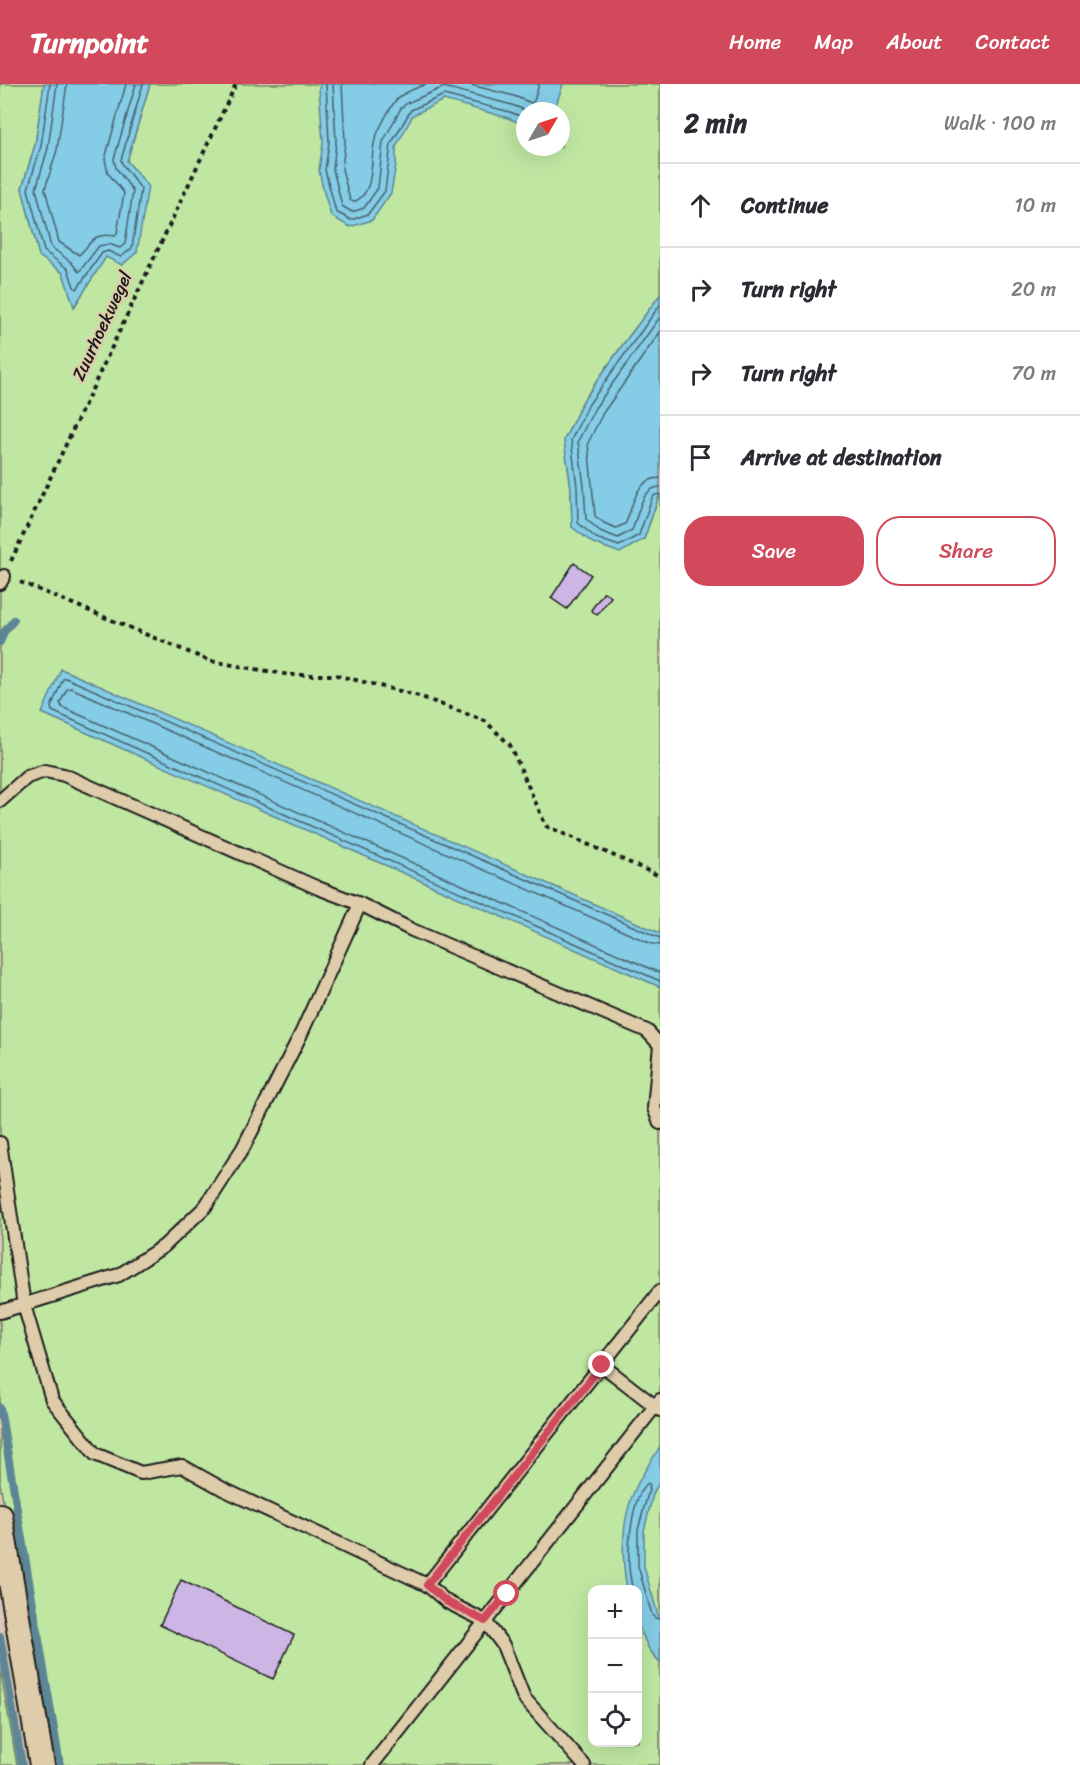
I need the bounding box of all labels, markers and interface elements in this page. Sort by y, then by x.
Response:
text: Turnpoint [30,18,149,67]
text: Home [729,23,781,61]
text: Map [814,23,853,61]
text: About [886,23,943,61]
text: Contact [976,23,1050,61]
text: 2 min [684,100,747,146]
north arrow [516,102,570,156]
text: Walk · 100 m [944,106,1056,141]
text: Continue [741,186,829,225]
text: 10 m [1014,188,1056,223]
icon: ahead [684,189,717,222]
street label: Zuurhoekwegel [63,265,142,386]
text: Turn right [741,270,836,309]
text: 20 m [1011,272,1056,307]
icon: right [684,273,717,306]
text: Turn right [741,354,836,393]
text: 70 m [1011,356,1056,391]
icon: right [684,357,717,390]
text: Arrive at destination [741,438,942,477]
icon: arrive [684,441,717,474]
button: Save [684,516,864,586]
button: Share [876,516,1056,586]
route end [588,1351,614,1377]
route start [493,1580,519,1606]
map controls [588,1585,642,1747]
button: + [588,1585,642,1639]
button: − [588,1639,642,1693]
button: locate [588,1693,642,1747]

